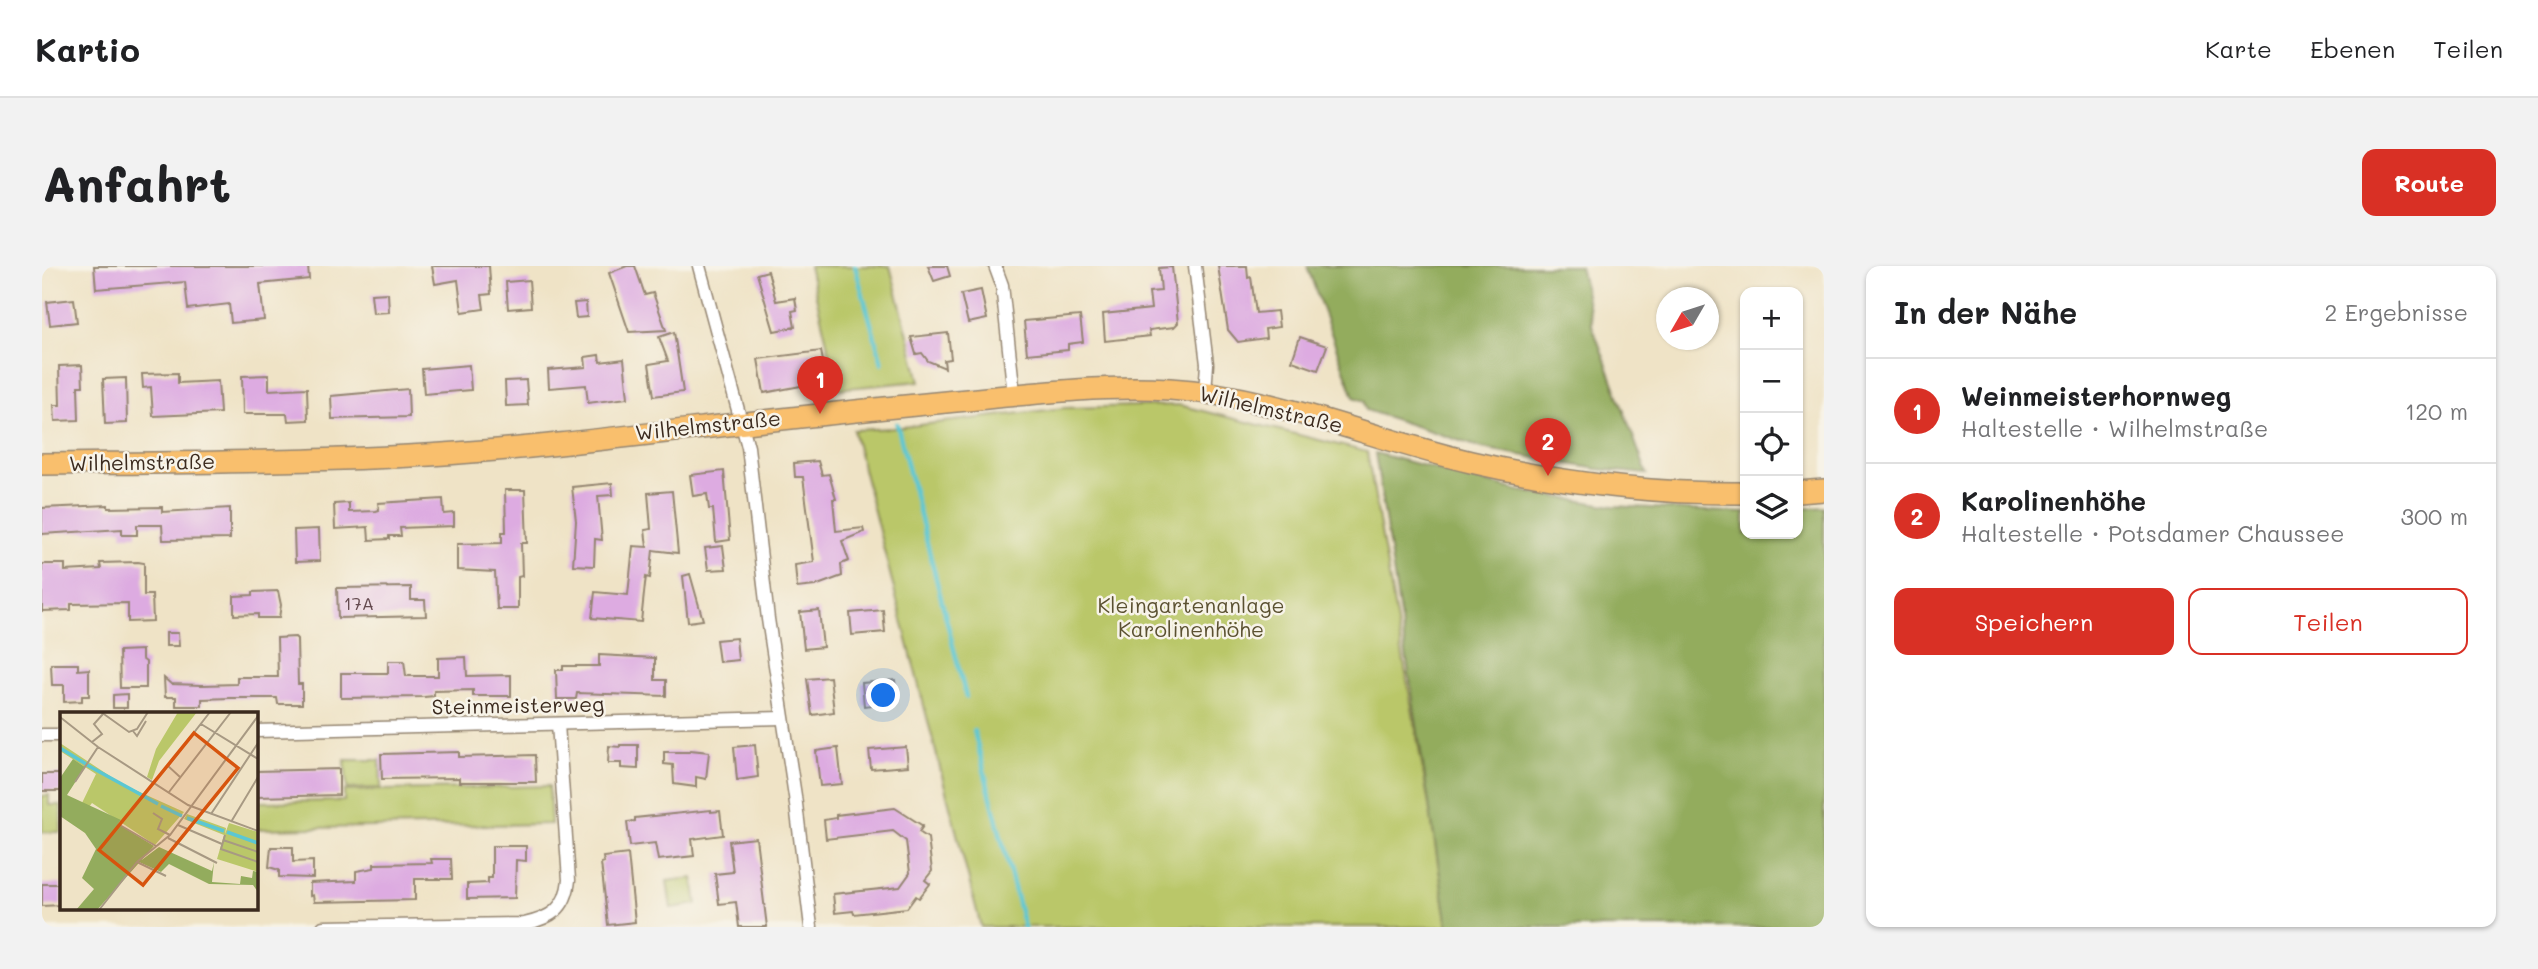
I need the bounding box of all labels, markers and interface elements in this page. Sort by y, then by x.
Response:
text: Kartio [35,27,140,70]
text: Karte [2205,33,2272,64]
text: Ebenen [2310,33,2395,64]
text: Teilen [2433,33,2503,64]
button: Route [2362,149,2496,216]
text: Anfahrt [42,151,231,214]
north arrow [1656,287,1719,350]
map controls [1740,287,1803,539]
button: + [1740,287,1803,350]
text: In der Nähe [1894,292,2077,332]
text: 2 Ergebnisse [2325,297,2468,327]
button: − [1740,350,1803,413]
pin: 1 [797,356,843,414]
street label: Wilhelmstraße [1197,379,1346,438]
text: Weinmeisterhornweg [1961,379,2231,413]
text: 1 [1912,396,1922,426]
text: 120 m [2405,396,2468,426]
street label: Wilhelmstraße [634,403,782,446]
button: locate [1740,413,1803,476]
text: Haltestelle · Wilhelmstraße [1961,413,2268,443]
pin: 2 [1525,418,1571,476]
street label: Wilhelmstraße [69,447,215,476]
button: layers [1740,476,1803,539]
text: Karolinenhöhe [1961,484,2146,518]
text: 2 [1911,501,1923,531]
text: 300 m [2400,501,2468,531]
text: Haltestelle · Potsdamer Chaussee [1961,518,2344,548]
button: Speichern [1894,588,2174,655]
button: Teilen [2188,588,2468,655]
house number: 17A [344,591,374,615]
park label: Kleingartenanlage Karolinenhöhe [1097,591,1285,642]
your location [866,678,900,712]
street label: Steinmeisterweg [431,689,605,720]
inset map [60,712,257,909]

